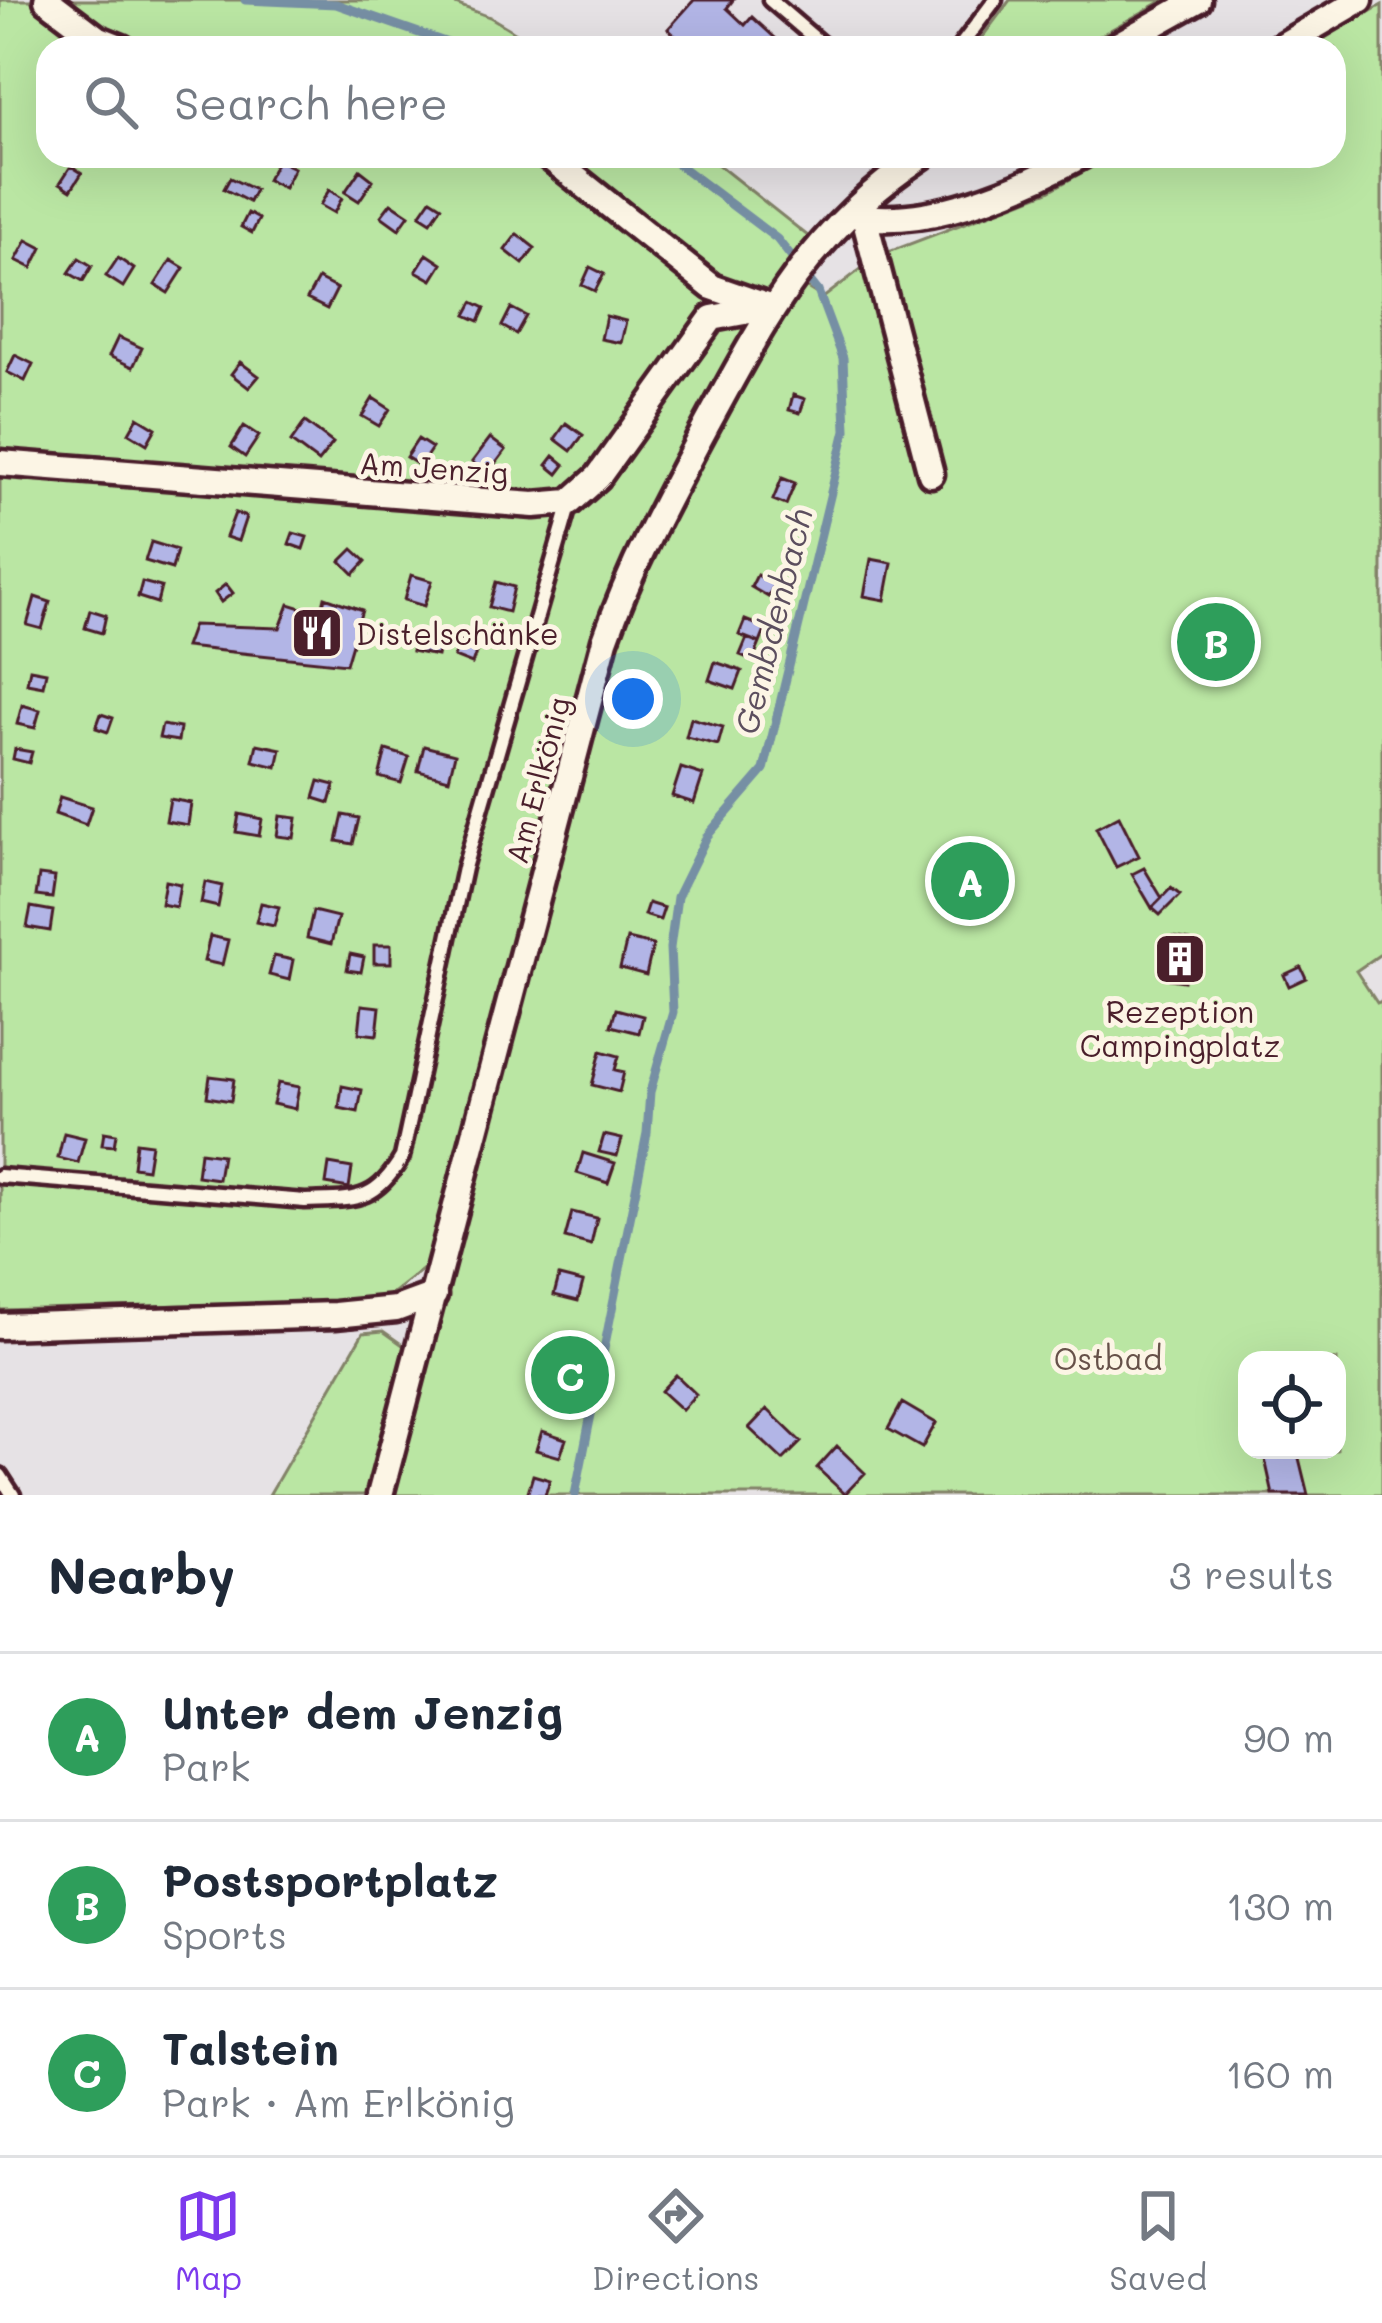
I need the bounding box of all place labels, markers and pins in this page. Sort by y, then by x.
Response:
pin: B [1177,597,1255,687]
restaurant icon: Distelschänke [289,605,345,661]
place label: Distelschänke [356,613,559,653]
pin: A [931,836,1009,926]
building icon: Rezeption Campingplatz [1152,931,1208,987]
place label: Rezeption Campingplatz [1080,991,1280,1065]
pin: C [531,1330,609,1420]

